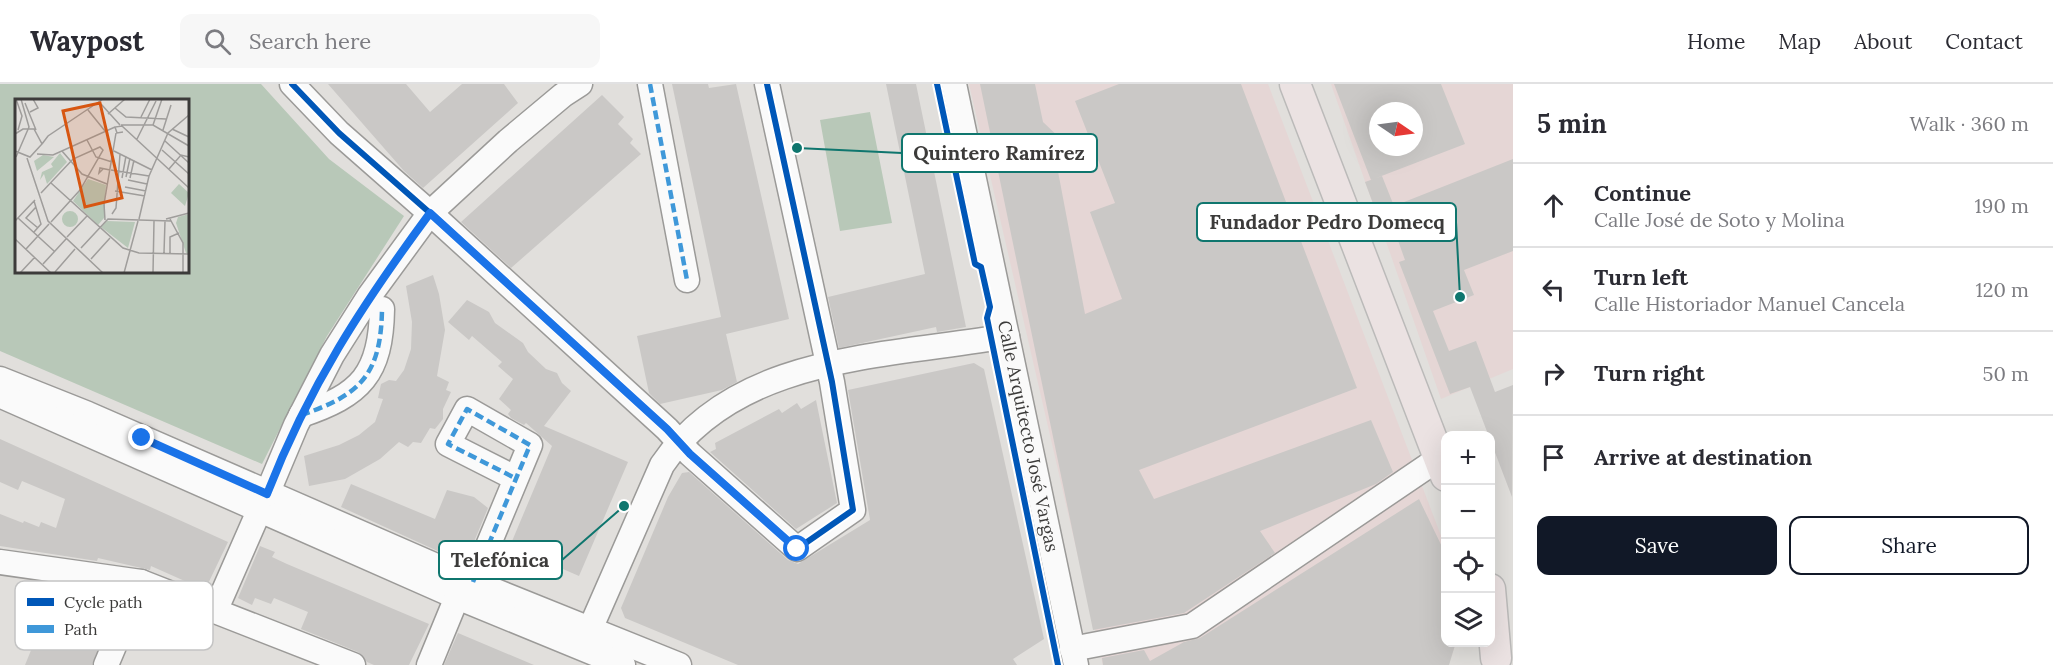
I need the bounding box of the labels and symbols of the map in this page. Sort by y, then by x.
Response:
inset map [15,99,189,273]
north arrow [1369,102,1423,156]
callout: Quintero Ramírez [902,134,1097,172]
text: Quintero Ramírez [913,140,1085,165]
callout: Fundador Pedro Domecq [1197,203,1456,241]
text: Fundador Pedro Domecq [1209,209,1445,234]
street label: Calle Arquitecto José Vargas [993,318,1064,554]
route end [128,424,154,450]
route start [783,535,809,561]
callout: Telefónica [439,541,562,579]
text: Telefónica [451,547,550,572]
legend [15,581,213,650]
text: Cycle path [64,592,143,612]
text: Path [64,619,98,639]

